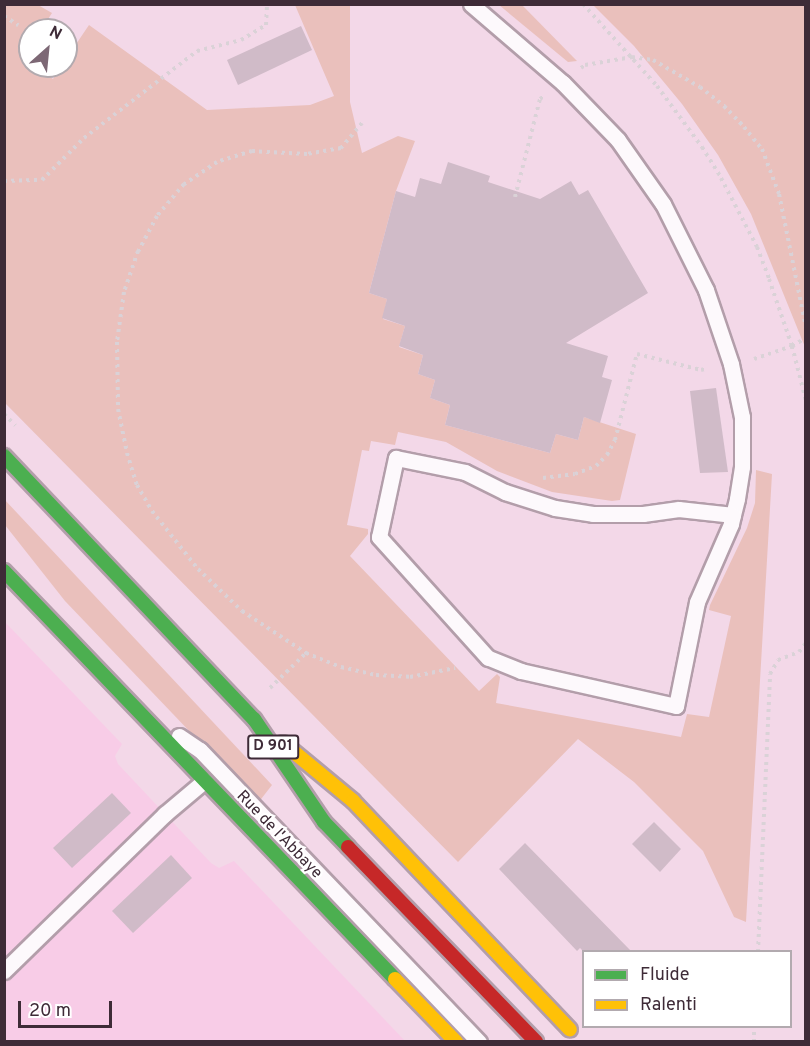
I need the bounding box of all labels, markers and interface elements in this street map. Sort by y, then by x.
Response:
north arrow [18,18,78,78]
text: N [46,22,65,45]
road number: D 901 [246,735,300,759]
street label: Rue de l'Abbaye [232,787,326,883]
legend [582,950,792,1028]
text: Fluide [640,964,689,987]
scale bar [21,989,116,1027]
text: Ralenti [640,994,697,1017]
text: 20 m [29,1000,71,1023]

